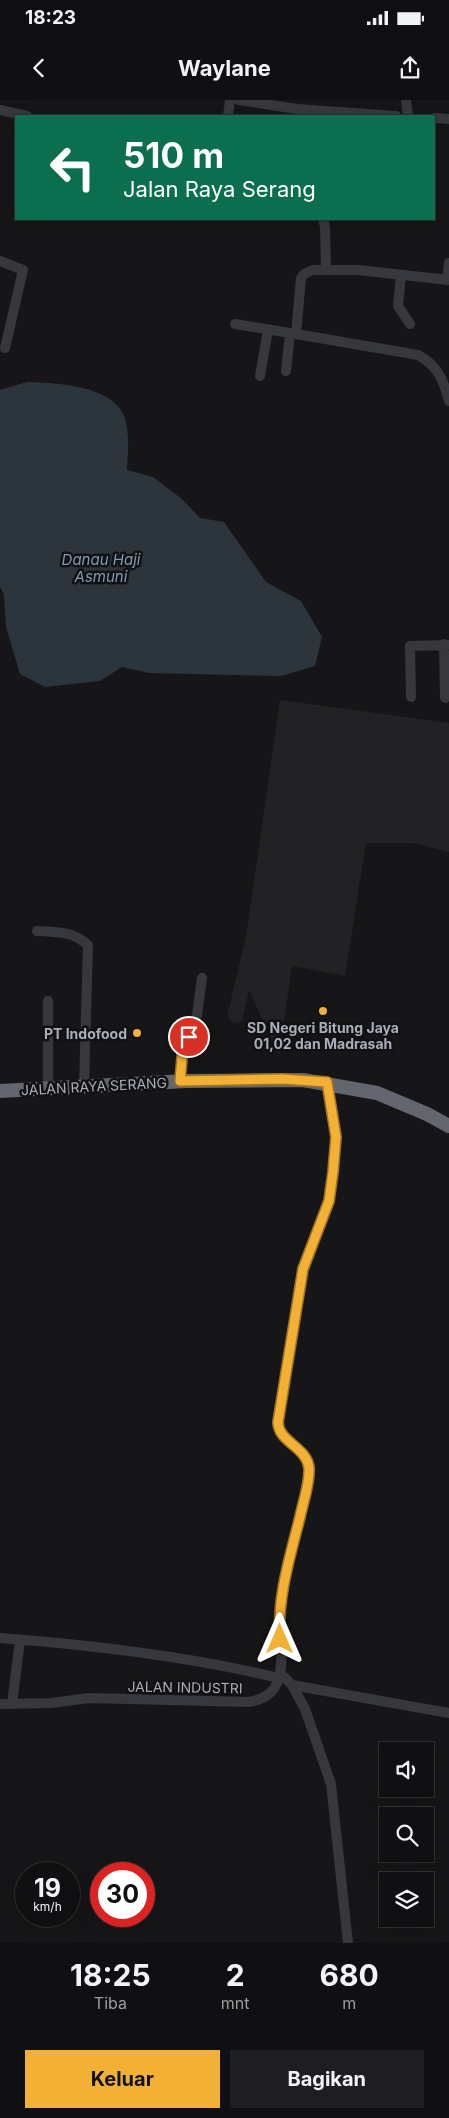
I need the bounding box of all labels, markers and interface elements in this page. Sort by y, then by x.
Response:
text: 18:23 [25,6,76,29]
icon: back [25,54,53,82]
icon: share [396,54,424,82]
text: Waylane [178,55,271,81]
text: 510 m [123,134,224,176]
icon: left [40,135,105,200]
text: Jalan Raya Serang [123,176,316,202]
water label: Danau Haji Asmuni [62,550,141,586]
marker: SD Negeri Bitung Jaya 01,02 dan Madrasah [317,1005,329,1017]
pin [168,1016,210,1058]
place label: SD Negeri Bitung Jaya 01,02 dan Madrasah [247,1019,399,1052]
icon: arrive [175,1023,203,1051]
place label: PT Indofood [44,1025,127,1042]
marker: PT Indofood [131,1027,143,1039]
street label: JALAN RAYA SERANG [21,1074,167,1098]
position arrow [253,1612,305,1664]
street label: JALAN INDUSTRI [127,1677,243,1697]
map controls [379,1742,434,1927]
button: sound [379,1742,434,1797]
button: search [379,1807,434,1862]
speed limit sign: 30 [90,1862,155,1927]
button: layers [379,1872,434,1927]
text: 19 [34,1873,61,1903]
text: km/h [33,1899,62,1914]
text: 18:25 [70,1957,151,1993]
text: 2 [226,1957,245,1993]
text: 680 [320,1957,379,1993]
text: Tiba [94,1993,127,2013]
text: mnt [221,1993,249,2013]
text: m [342,1993,356,2013]
button: Keluar [25,2050,220,2108]
button: Bagikan [230,2050,424,2108]

